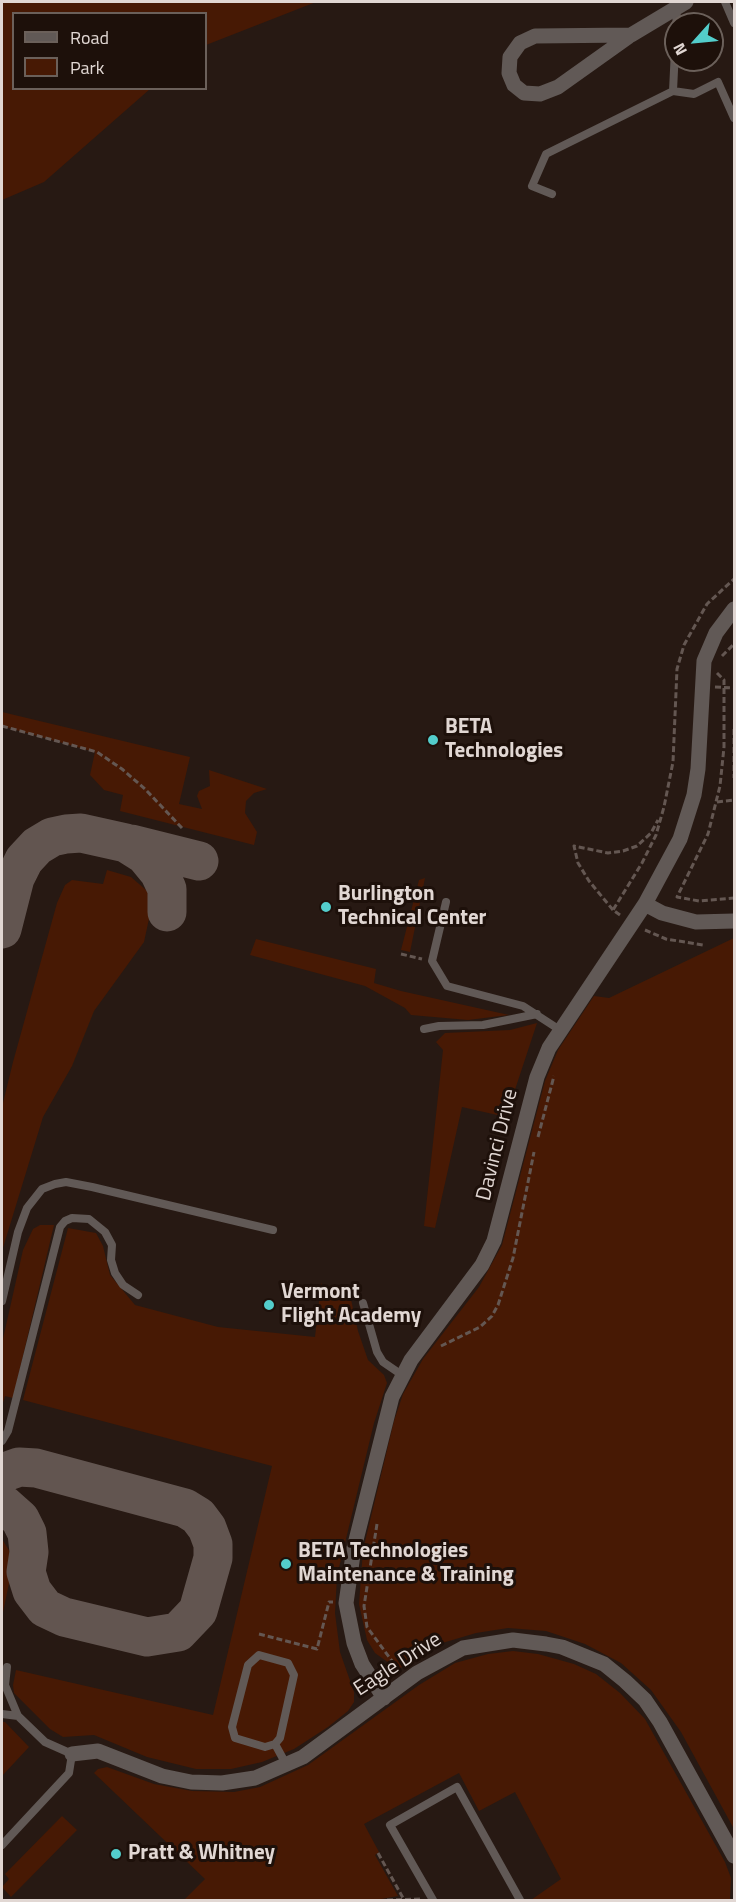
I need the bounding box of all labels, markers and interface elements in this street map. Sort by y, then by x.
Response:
legend [12,12,207,90]
north arrow [664,12,724,72]
text: Road [70,24,109,51]
text: N [667,39,693,60]
text: Park [70,54,104,81]
place label: BETA Technologies [445,715,563,765]
marker: BETA Technologies [426,733,440,747]
place label: Burlington Technical Center [338,882,486,932]
marker: Burlington Technical Center [319,900,333,914]
street label: Davinci Drive [472,1087,524,1203]
place label: Vermont Flight Academy [281,1280,421,1330]
marker: Vermont Flight Academy [262,1298,276,1312]
place label: BETA Technologies Maintenance & Training [298,1539,514,1589]
marker: BETA Technologies Maintenance & Training [279,1557,293,1571]
street label: Eagle Drive [350,1627,446,1703]
place label: Pratt & Whitney [128,1841,275,1867]
marker: Pratt & Whitney [109,1847,123,1861]

